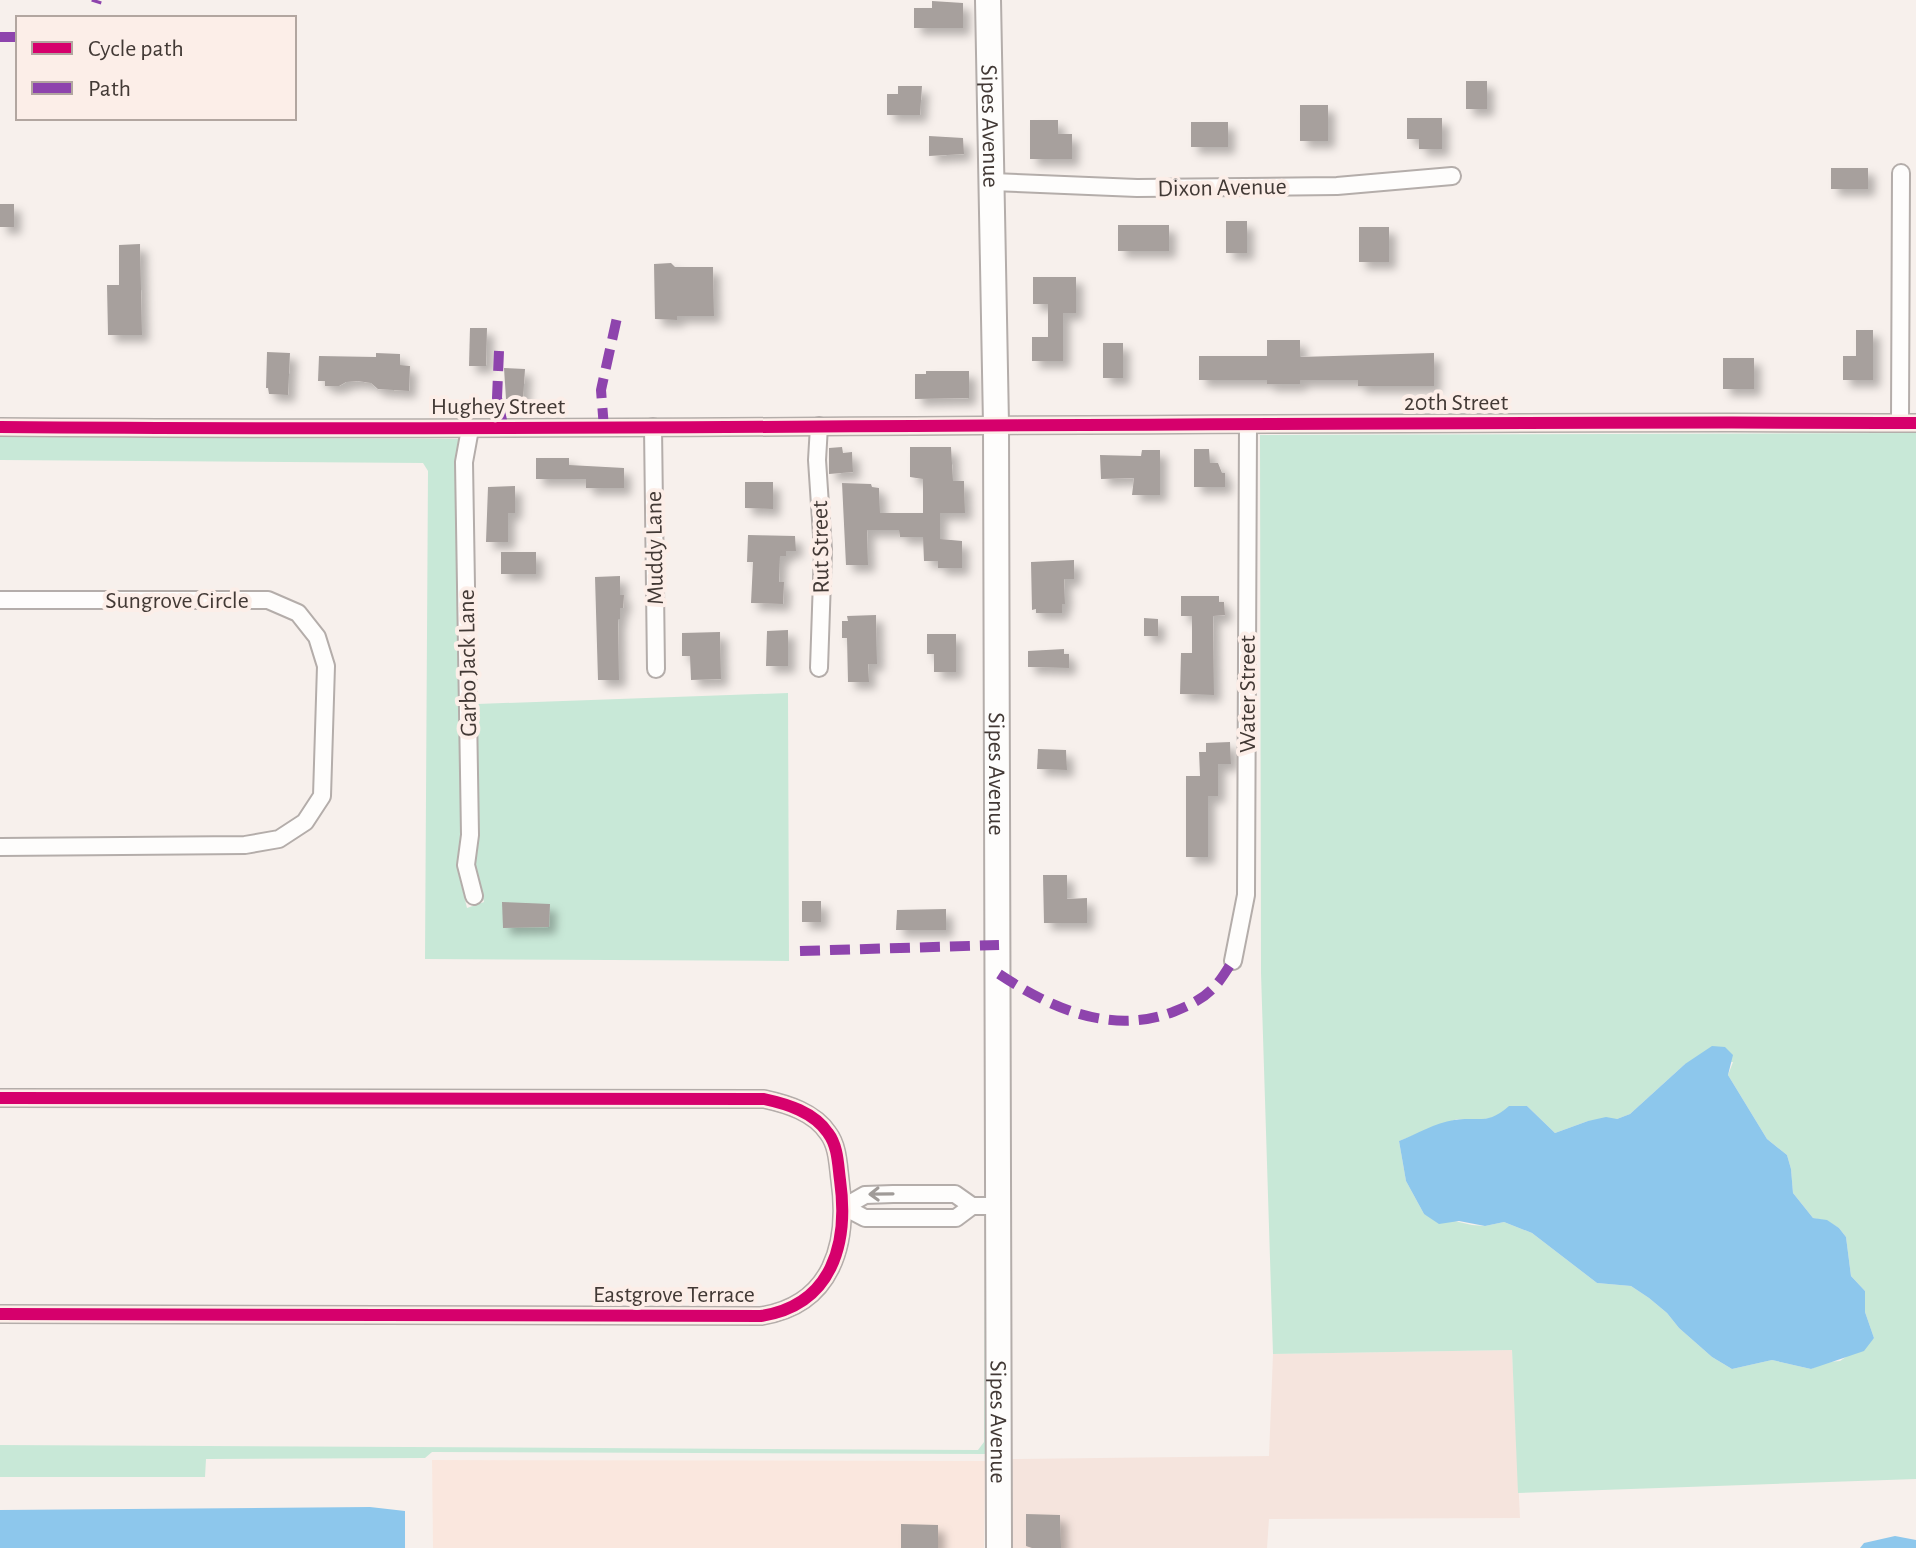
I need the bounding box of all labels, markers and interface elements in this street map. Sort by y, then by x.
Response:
legend [16,16,296,120]
text: Cycle path [88,37,184,61]
street label: Sipes Avenue [976,64,1003,188]
text: Path [88,77,131,101]
street label: Dixon Avenue [1157,175,1287,201]
street label: 20th Street [1404,391,1508,415]
street label: Hughey Street [431,395,566,419]
street label: Muddy Lane [642,491,668,605]
street label: Rut Street [808,500,834,594]
street label: Sungrove Circle [105,589,249,613]
street label: Garbo Jack Lane [455,589,481,737]
street label: Water Street [1236,635,1260,753]
street label: Sipes Avenue [984,712,1008,836]
one-way arrow [868,1187,895,1202]
street label: Eastgrove Terrace [593,1283,755,1307]
street label: Sipes Avenue [985,1360,1010,1484]

